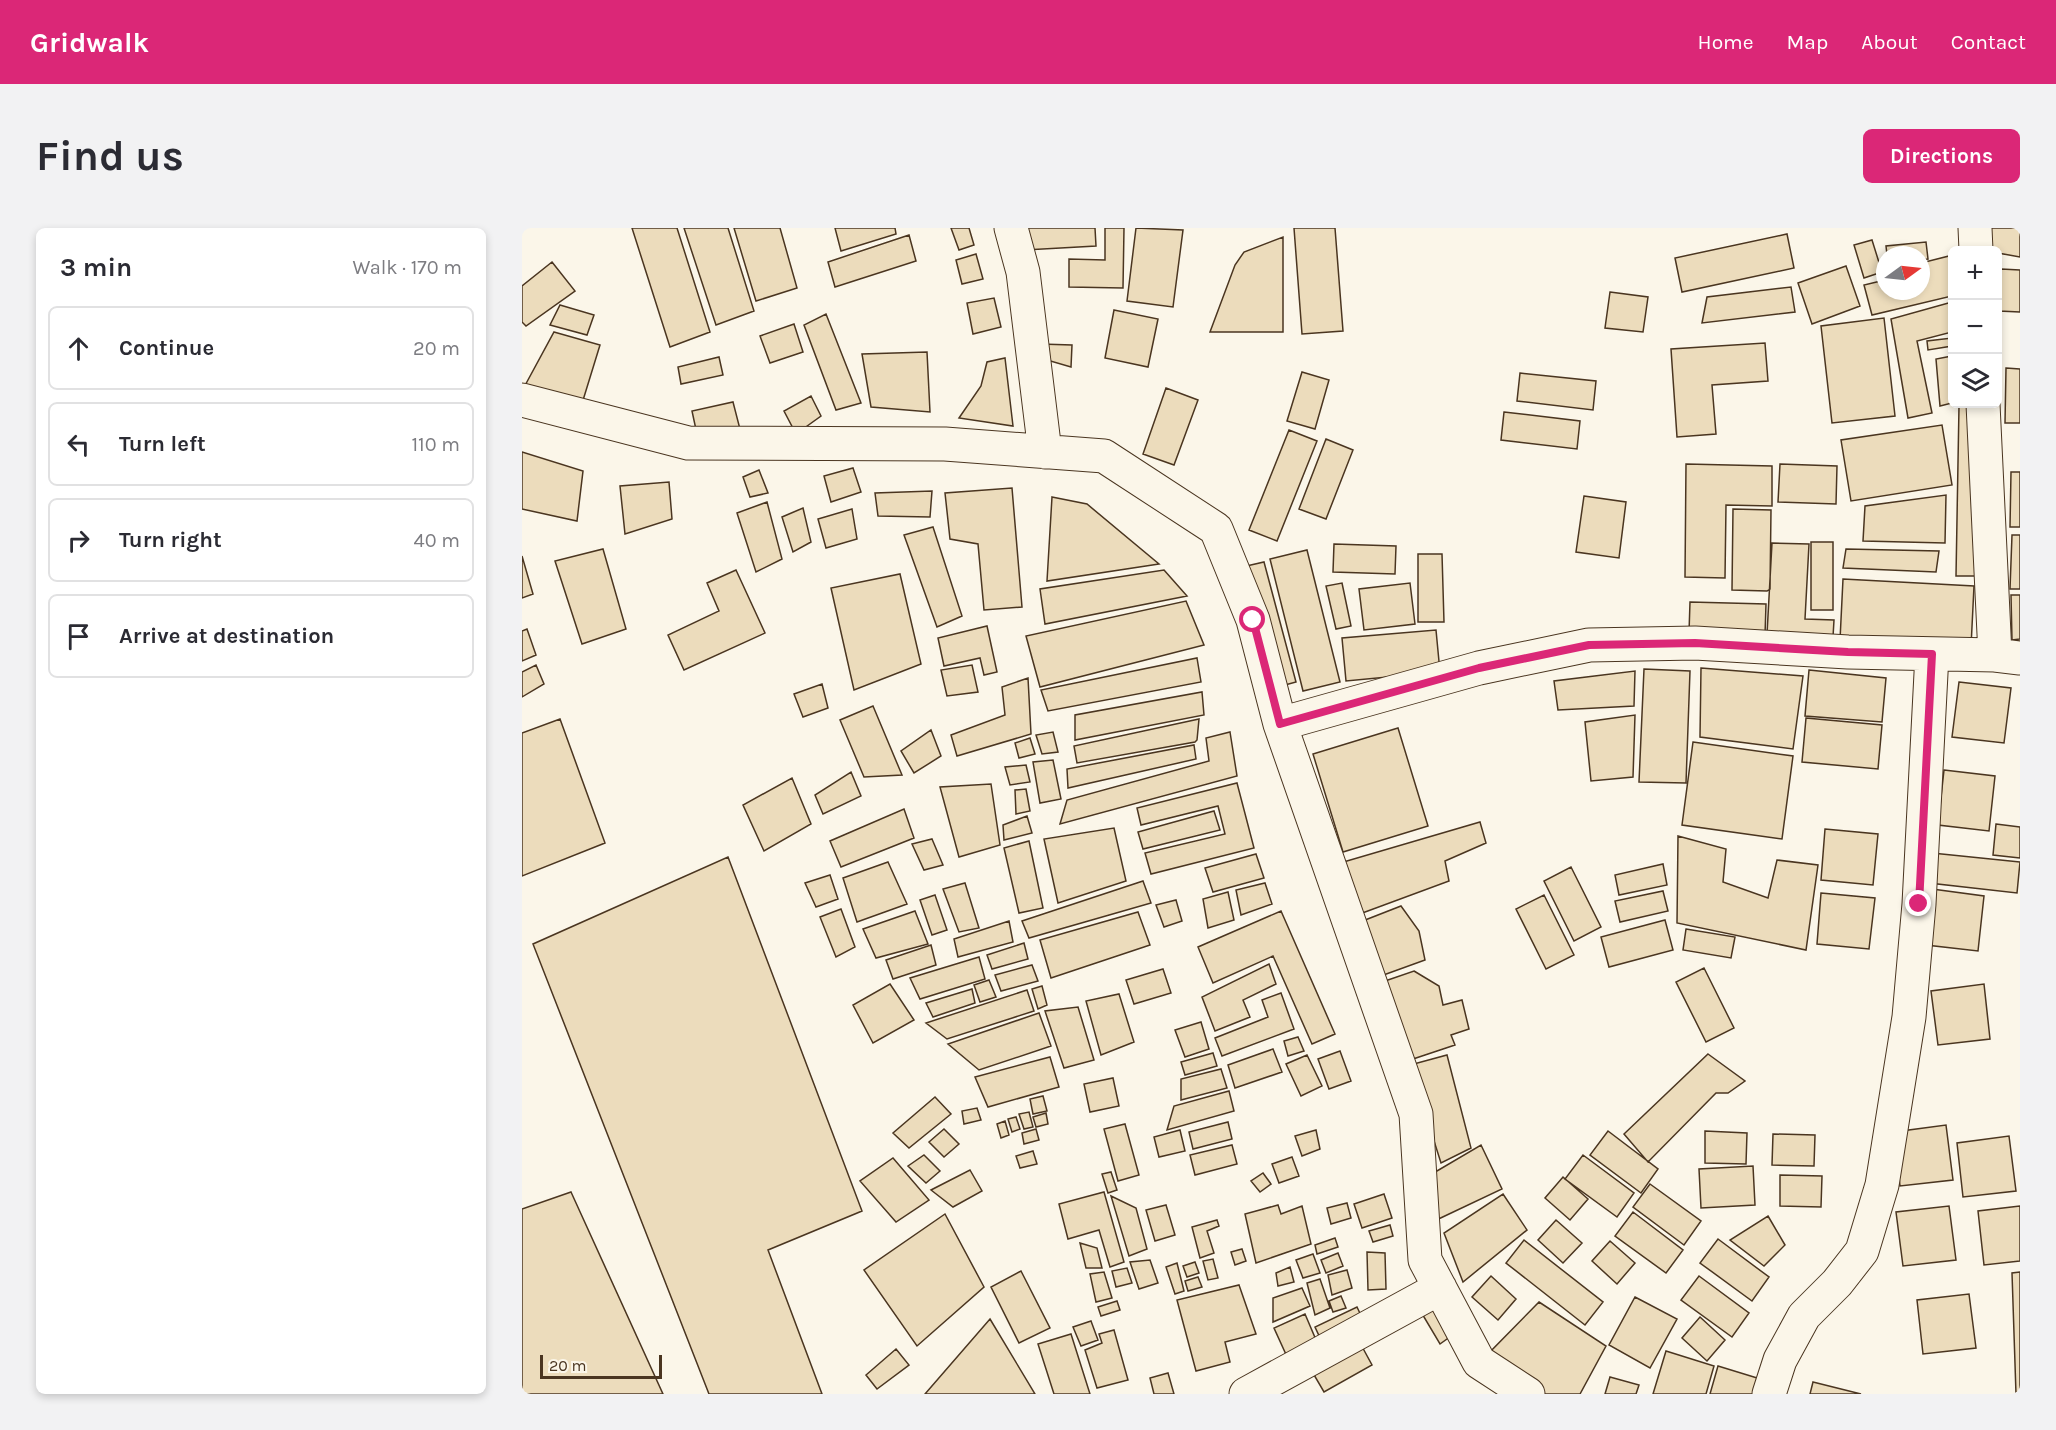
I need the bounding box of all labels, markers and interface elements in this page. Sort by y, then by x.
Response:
text: Gridwalk [30,26,149,59]
text: Home [1698,30,1754,54]
text: Map [1787,30,1828,54]
text: About [1861,30,1918,54]
text: Contact [1951,30,2026,54]
button: Directions [1863,129,2020,183]
text: Find us [36,131,184,181]
north arrow [1876,246,1930,300]
map controls [1948,246,2002,408]
button: + [1948,246,2002,300]
text: 3 min [60,252,132,283]
text: Walk · 170 m [352,256,462,279]
button: − [1948,300,2002,354]
icon: ahead [62,332,95,365]
text: Continue [119,335,214,361]
text: 20 m [413,337,460,360]
button: layers [1948,354,2002,408]
icon: left [62,428,95,461]
text: Turn left [119,431,206,457]
text: 110 m [411,433,460,456]
icon: right [62,524,95,557]
text: Turn right [119,527,222,553]
text: 40 m [414,529,460,552]
route start [1239,606,1265,632]
icon: arrive [62,620,95,653]
text: Arrive at destination [119,623,334,649]
route end [1905,890,1931,916]
scale bar [540,1352,662,1380]
text: 20 m [549,1356,587,1375]

